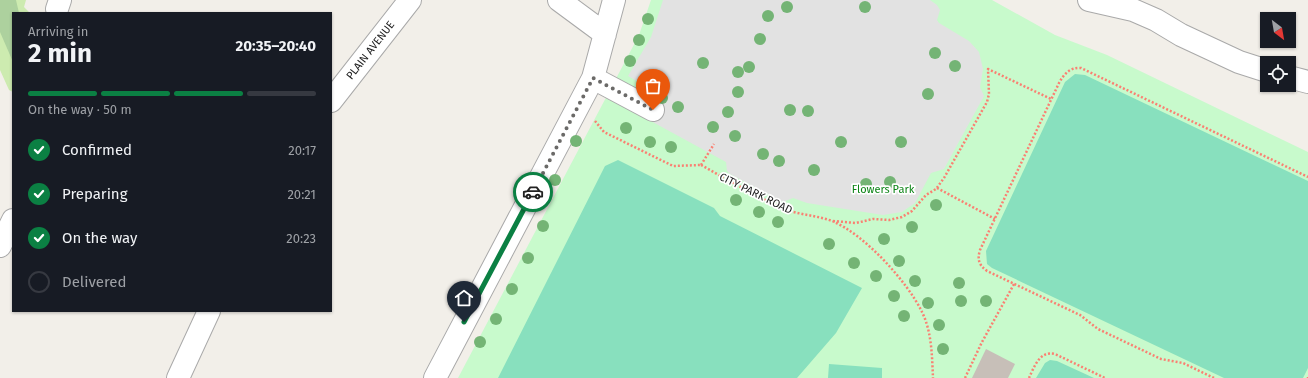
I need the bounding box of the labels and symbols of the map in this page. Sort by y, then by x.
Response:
north arrow [1260,12,1296,48]
street label: PLAIN AVENUE [344,18,397,82]
pin [636,69,670,110]
street label: CITY PARK ROAD [717,170,794,217]
courier [513,172,553,212]
park label: Flowers Park [852,183,915,196]
pin [447,281,481,322]

